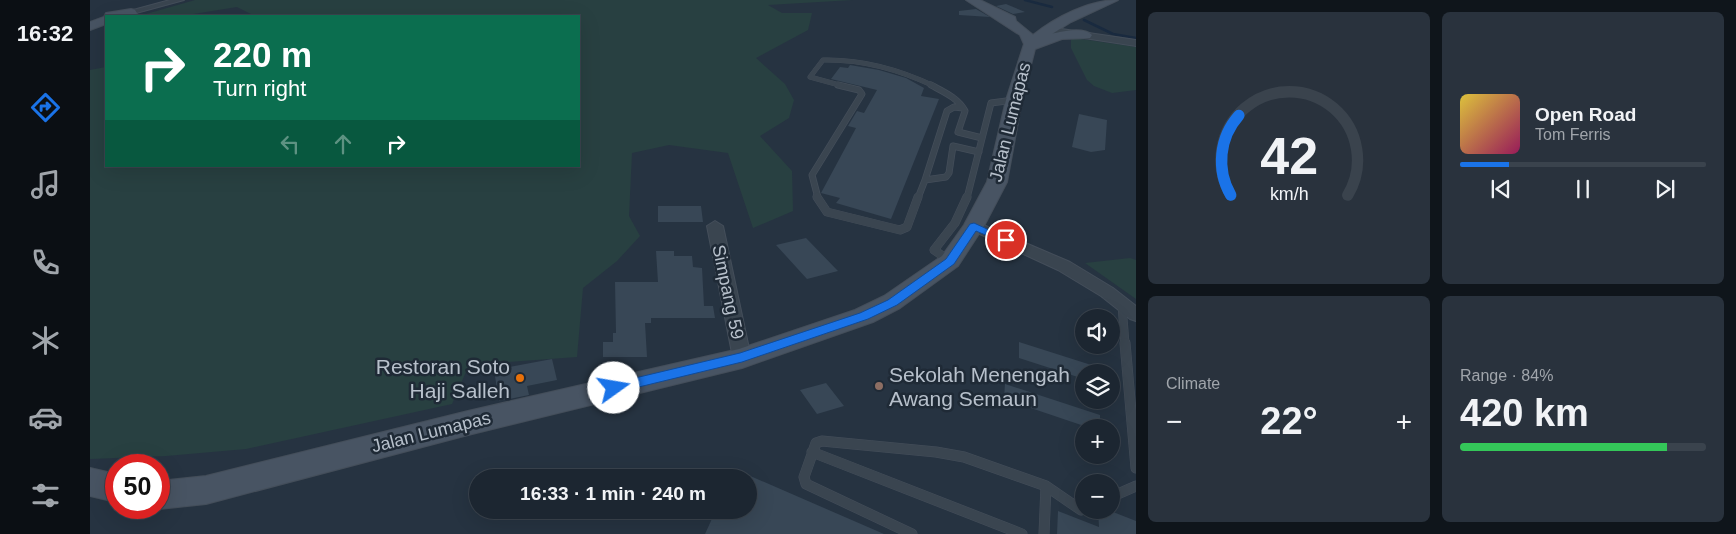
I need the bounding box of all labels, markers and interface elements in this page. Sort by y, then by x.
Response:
text: 16:32 [17,21,73,46]
icon: right [130,35,195,100]
text: 220 m [213,35,312,74]
street label: Jalan Lumapas [986,60,1034,184]
text: Turn right [213,76,306,101]
icon: directions [28,90,63,125]
text: Open Road [1535,104,1636,125]
text: Tom Ferris [1535,126,1611,143]
text: 42 [1260,127,1318,185]
icon: left [276,130,304,158]
icon: ahead [329,130,357,158]
icon: right [382,130,410,158]
icon: music [28,167,63,202]
icon: previous [1487,175,1515,203]
icon: pause [1569,175,1597,203]
icon: next [1651,175,1679,203]
text: km/h [1270,184,1308,204]
pin [985,219,1027,261]
icon: arrive [992,226,1020,254]
street label: Simpang 59 [708,243,748,341]
icon: phone [28,245,63,280]
map controls [1075,309,1120,519]
button: sound [1075,309,1120,354]
icon: climate [28,323,63,358]
place label: Restoran Soto Haji Salleh [376,355,510,402]
position arrow [587,361,639,413]
place label: Sekolah Menengah Awang Semaun [889,363,1070,410]
button: layers [1075,364,1120,409]
text: Range · 84% [1460,367,1553,384]
marker: Restoran Soto Haji Salleh [514,372,526,384]
text: Climate [1166,375,1220,392]
marker: Sekolah Menengah Awang Semaun [873,380,885,392]
text: 420 km [1460,392,1589,434]
icon: car [28,400,63,435]
text: 22° [1260,400,1318,442]
text: − [1166,406,1182,437]
text: + [1396,406,1412,437]
street label: Jalan Lumapas [369,408,493,456]
button: + [1075,419,1120,464]
speed limit sign: 50 [105,454,170,519]
button: − [1075,474,1120,519]
icon: filters [28,478,63,513]
text: 16:33 · 1 min · 240 m [520,483,706,504]

